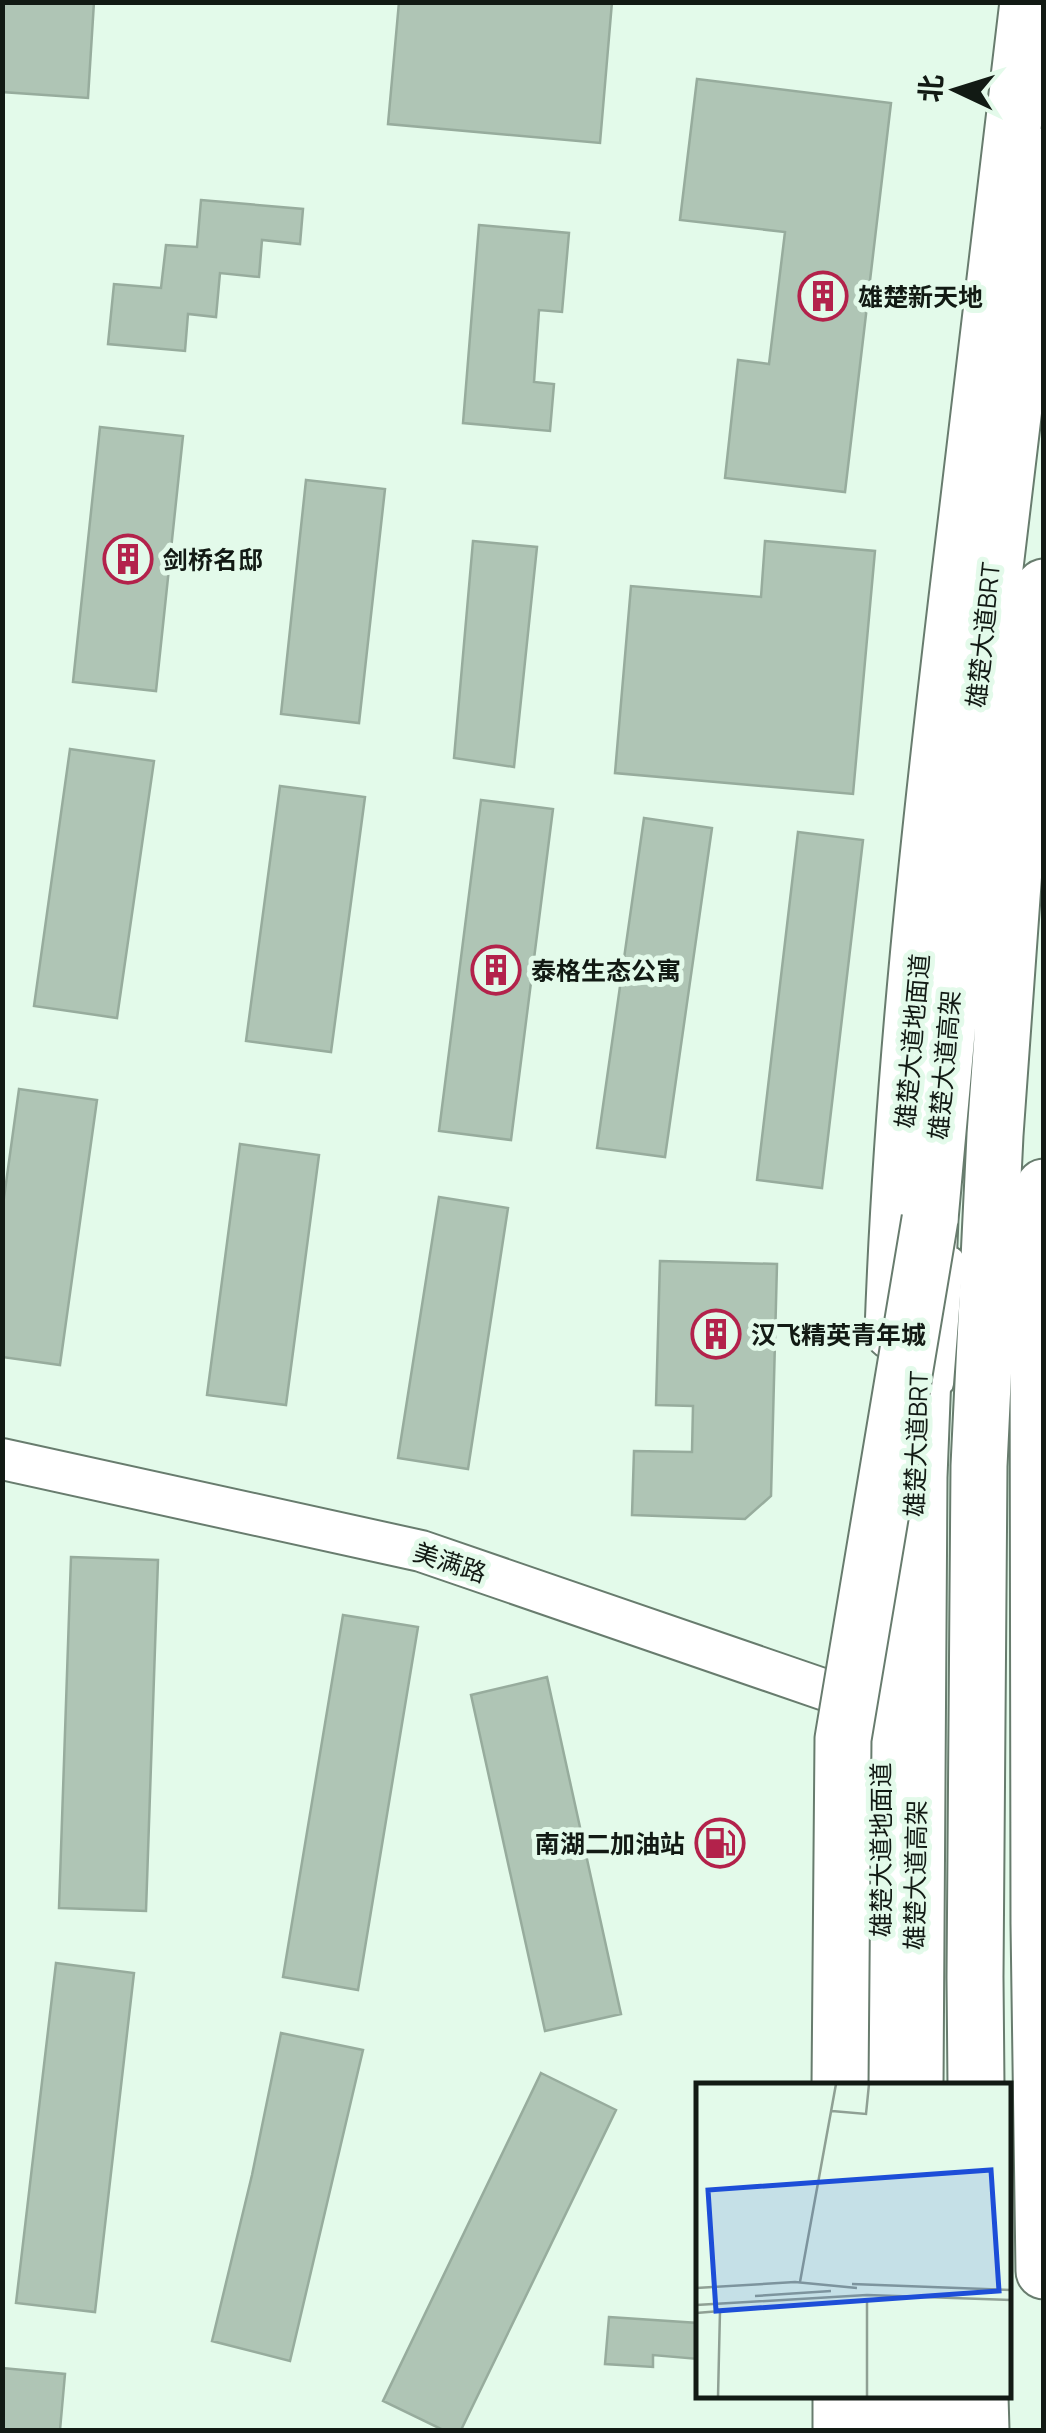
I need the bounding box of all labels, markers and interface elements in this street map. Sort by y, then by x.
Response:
north arrow [906,40,1006,140]
text: 北 [910,73,950,103]
building icon: 雄楚新天地 [797,270,849,322]
place label: 雄楚新天地 [858,279,983,314]
building icon: 剑桥名邸 [102,533,154,585]
place label: 剑桥名邸 [163,542,263,577]
street label: 雄楚大道BRT [958,560,1008,709]
building icon: 泰格生态公寓 [470,944,522,996]
street label: 雄楚大道地面道 [887,952,937,1130]
place label: 泰格生态公寓 [531,953,681,988]
street label: 雄楚大道高架 [920,989,968,1141]
building icon: 汉飞精英青年城 [690,1308,742,1360]
place label: 汉飞精英青年城 [751,1317,926,1352]
street label: 雄楚大道BRT [896,1370,936,1518]
street label: 美满路 [409,1534,491,1590]
street label: 雄楚大道地面道 [863,1762,898,1938]
street label: 雄楚大道高架 [896,1800,934,1950]
fuel station icon: 南湖二加油站 [694,1817,746,1869]
place label: 南湖二加油站 [535,1826,685,1861]
inset map [696,2083,1011,2398]

